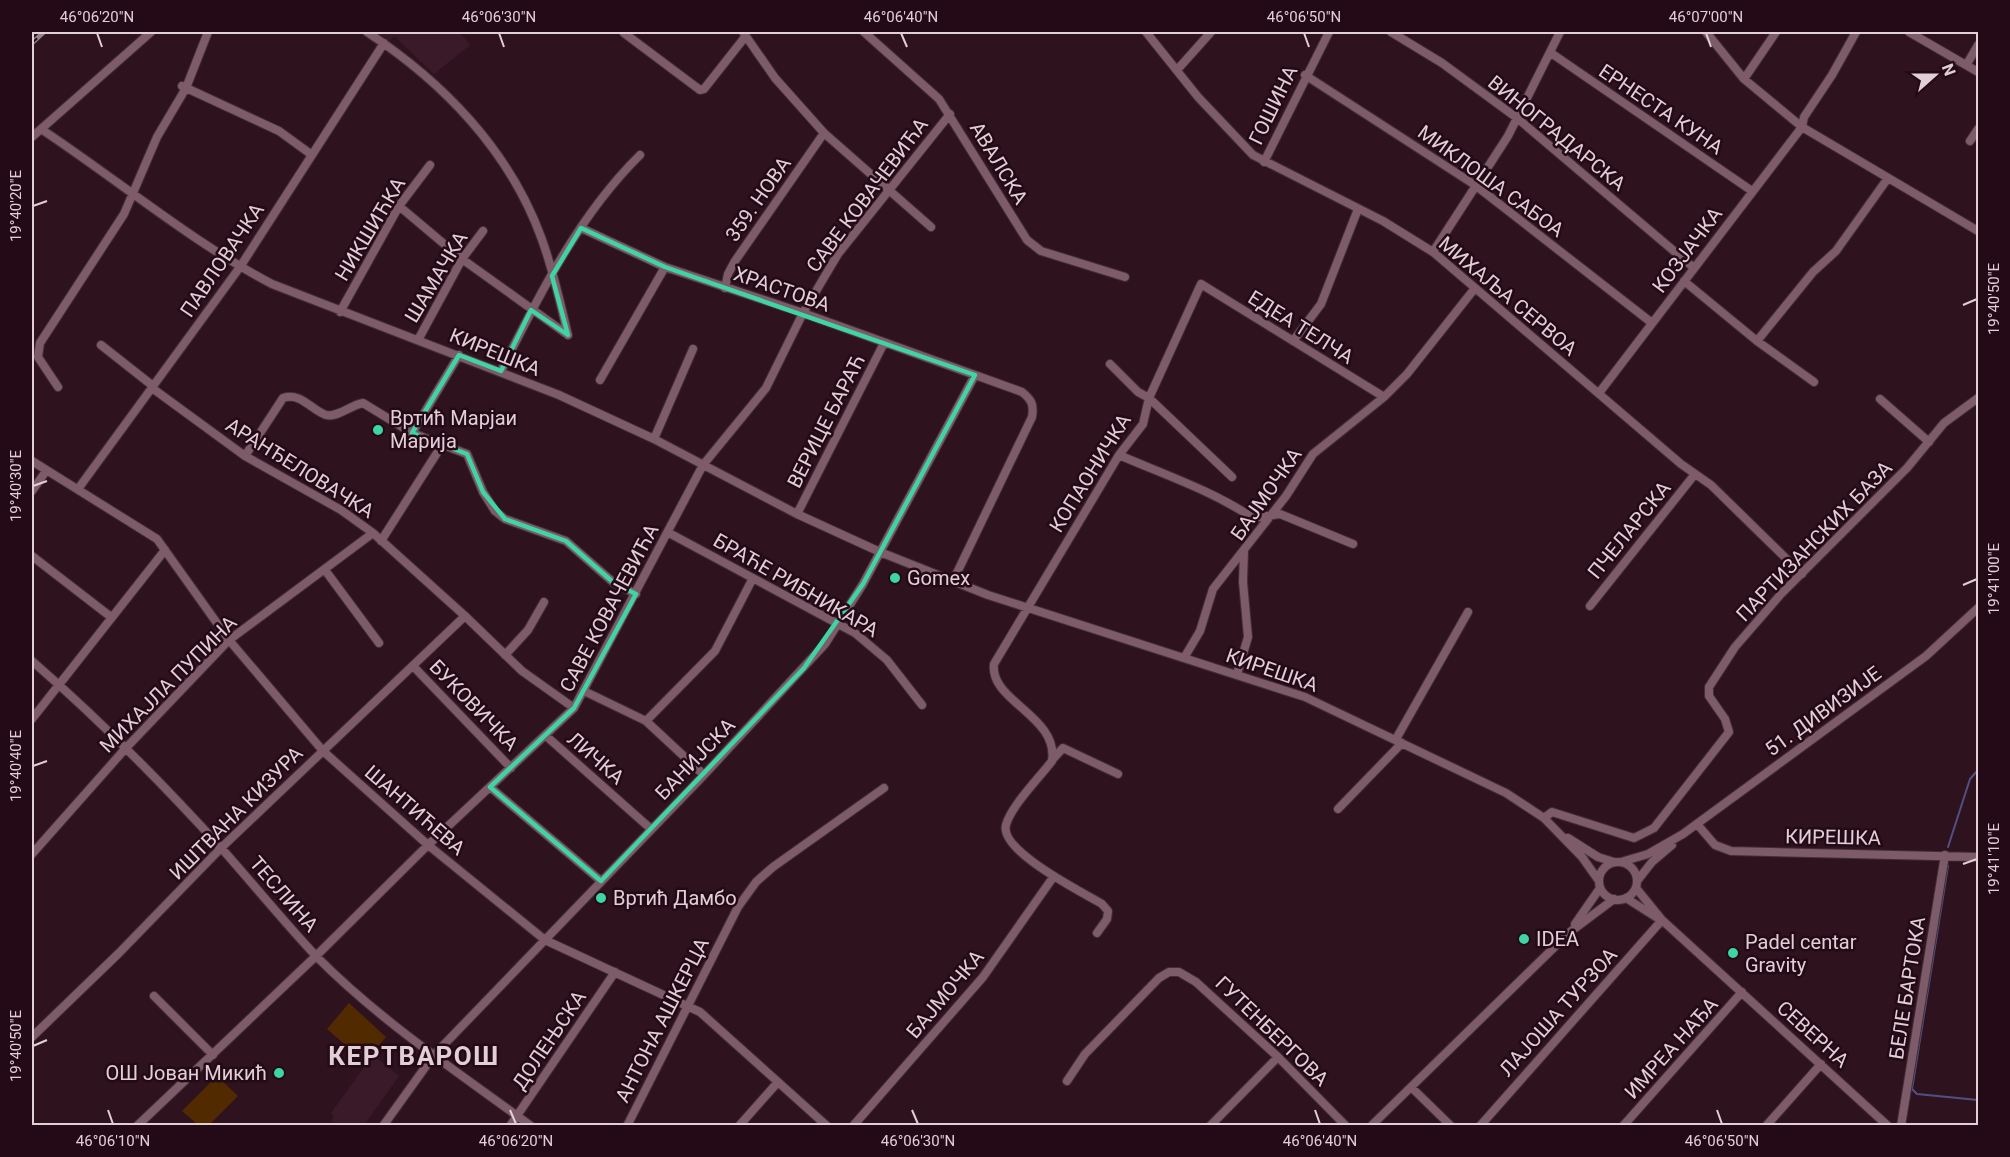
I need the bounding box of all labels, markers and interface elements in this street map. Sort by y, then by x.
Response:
text: 46°06'20"N [60,8,134,26]
text: 46°06'30"N [462,8,536,26]
text: 46°06'40"N [864,8,938,26]
text: 46°06'50"N [1267,8,1341,26]
text: 46°07'00"N [1669,8,1743,26]
north arrow [1905,45,1965,105]
street label: ЕРНЕСТА КУНА [1594,59,1728,159]
text: N [1938,61,1959,78]
street label: ГОШИНА [1244,62,1302,148]
street label: ВИНОГРАДАРСКА [1483,70,1631,196]
street label: САВЕ КОВАЧЕВИЋА [801,113,933,277]
street label: АВАЛСКА [965,117,1033,209]
street label: МИКЛОША САБОА [1413,120,1569,242]
street label: 359. НОВА [720,152,796,246]
text: 19°40'20"E [7,169,25,242]
street label: НИКШИЋКА [330,173,410,285]
street label: ПАВЛОВАЧКА [175,198,269,322]
street label: КОЗЈАЧКА [1647,202,1727,298]
street label: ШАМАЧКА [400,227,472,327]
street label: МИХАЉА СЕРВОА [1434,231,1582,361]
street label: ХРАСТОВА [731,261,833,317]
text: 19°40'50"E [1985,262,2003,335]
street label: ЕДЕА ТЕЛЧА [1244,285,1358,369]
street label: КИРЕШКА [446,323,544,381]
street label: ВЕРИЦЕ БАРАЋ [782,350,870,492]
place label: Вртић Марјаи Марија [390,406,517,453]
street label: КОПАОНИЧКА [1044,409,1136,537]
street label: АРАНЂЕЛОВАЧКА [221,413,379,523]
marker: Вртић Марјаи Марија [371,423,385,437]
street label: БАЈМОЧКА [1225,443,1307,545]
text: 19°40'30"E [7,449,25,522]
street label: ПАРТИЗАНСКИХ БАЗА [1731,456,1897,626]
street label: ПЧЕЛАРСКА [1582,476,1676,584]
street label: САВЕ КОВАЧЕВИЋА [555,520,663,696]
street label: БРАЋЕ РИБНИКАРА [709,528,883,642]
text: 19°41'00"E [1985,542,2003,615]
place label: Gomex [907,566,970,590]
marker: Gomex [888,571,902,585]
street label: МИХАЈЛА ПУПИНА [95,611,241,757]
street label: КИРЕШКА [1223,643,1321,697]
street label: БУКОВИЧКА [425,654,523,756]
street label: 51. ДИВИЗИЈЕ [1760,661,1886,761]
street label: БАНИЈСКА [650,713,740,805]
street label: ЛИЧКА [563,727,629,789]
text: 19°40'40"E [7,729,25,802]
street label: ИШТВАНА КИЗУРА [164,741,308,885]
street label: ШАНТИЋЕВА [360,760,470,860]
text: 19°41'10"E [1985,822,2003,895]
street label: КИРЕШКА [1785,824,1881,850]
street label: ТЕСЛИНА [245,851,323,937]
place label: Вртић Дамбо [613,886,737,910]
marker: Вртић Дамбо [594,891,608,905]
street label: БЕЛЕ БАРТОКА [1884,915,1930,1061]
place label: IDEA [1536,927,1579,951]
place label: Padel centar Gravity [1745,930,1857,977]
marker: IDEA [1517,932,1531,946]
street label: АНТОНА АШКЕРЦА [610,934,714,1106]
street label: ЛАЈОША ТУРЗОА [1494,943,1622,1081]
street label: БАЈМОЧКА [901,945,989,1043]
marker: Padel centar Gravity [1726,946,1740,960]
street label: ГУТЕНБЕРГОВА [1211,971,1333,1091]
street label: ДОЛЕЊСКА [507,986,591,1094]
street label: ИМРЕА НАЂА [1619,992,1723,1104]
street label: СЕВЕРНА [1772,996,1854,1072]
text: 19°40'50"E [7,1009,25,1082]
district label: КЕРТВАРОШ [328,1041,500,1071]
place label: ОШ Јован Микић [106,1061,267,1085]
marker: ОШ Јован Микић [272,1066,286,1080]
text: 46°06'10"N [76,1132,150,1150]
text: 46°06'20"N [479,1132,553,1150]
text: 46°06'30"N [881,1132,955,1150]
text: 46°06'40"N [1283,1132,1357,1150]
text: 46°06'50"N [1685,1132,1759,1150]

